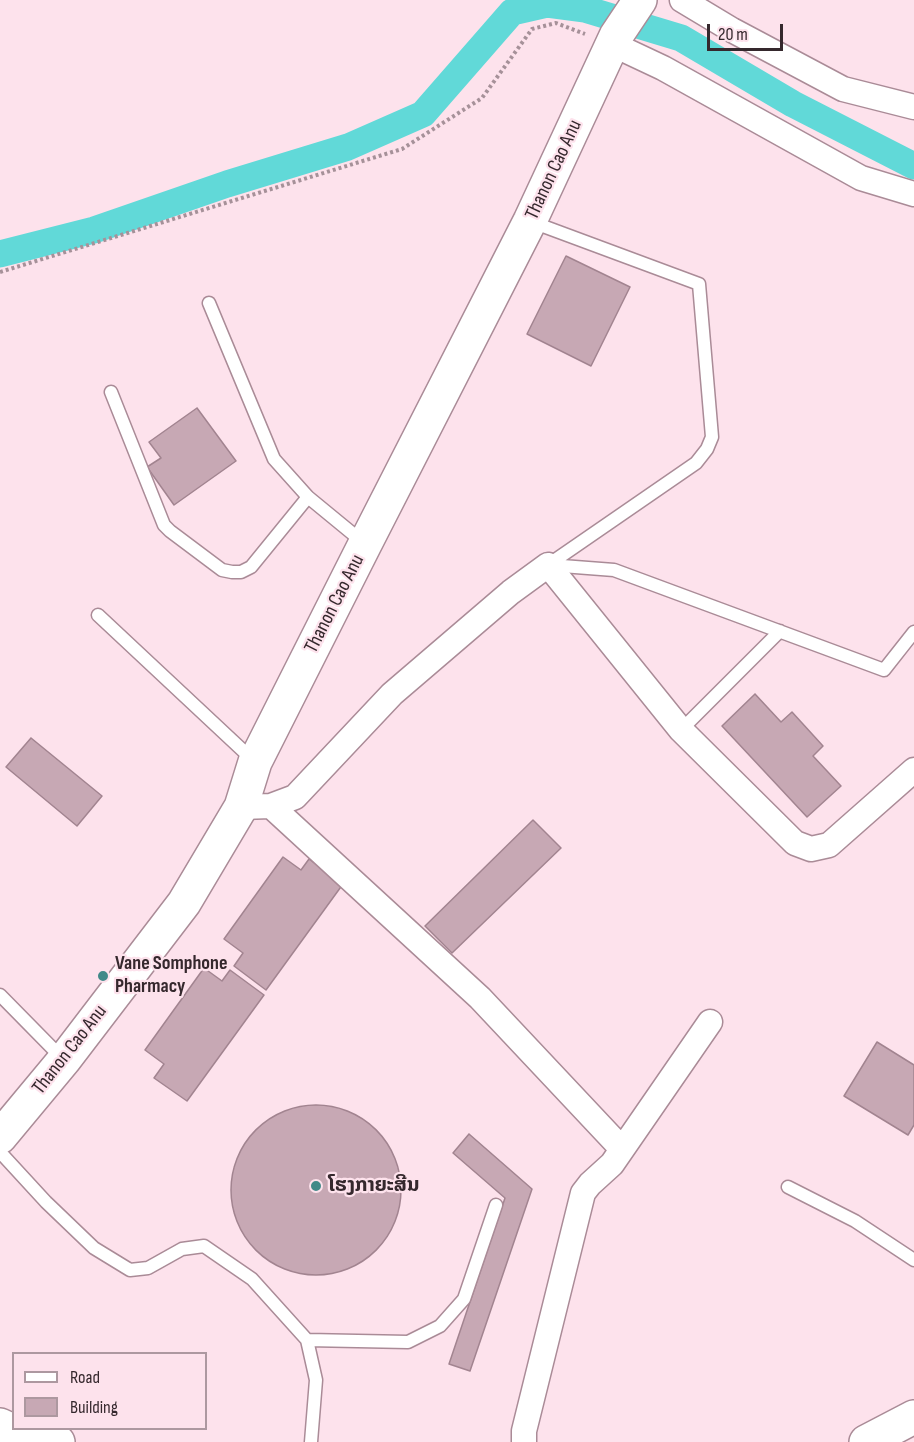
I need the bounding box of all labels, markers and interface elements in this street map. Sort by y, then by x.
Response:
scale bar [710,12,786,50]
text: 20 m [718,24,748,45]
street label: Thanon Cao Anu [520,116,588,224]
street label: Thanon Cao Anu [300,551,370,657]
place label: Vane Somphone Pharmacy [115,952,228,999]
marker: Vane Somphone Pharmacy [96,969,110,983]
street label: Thanon Cao Anu [28,1000,112,1100]
place label: ໂຮງກາຍະສີນ [328,1174,419,1198]
marker: ໂຮງກາຍະສີນ [309,1179,323,1193]
legend [12,1352,207,1430]
text: Road [70,1367,100,1388]
text: Building [70,1397,118,1418]

